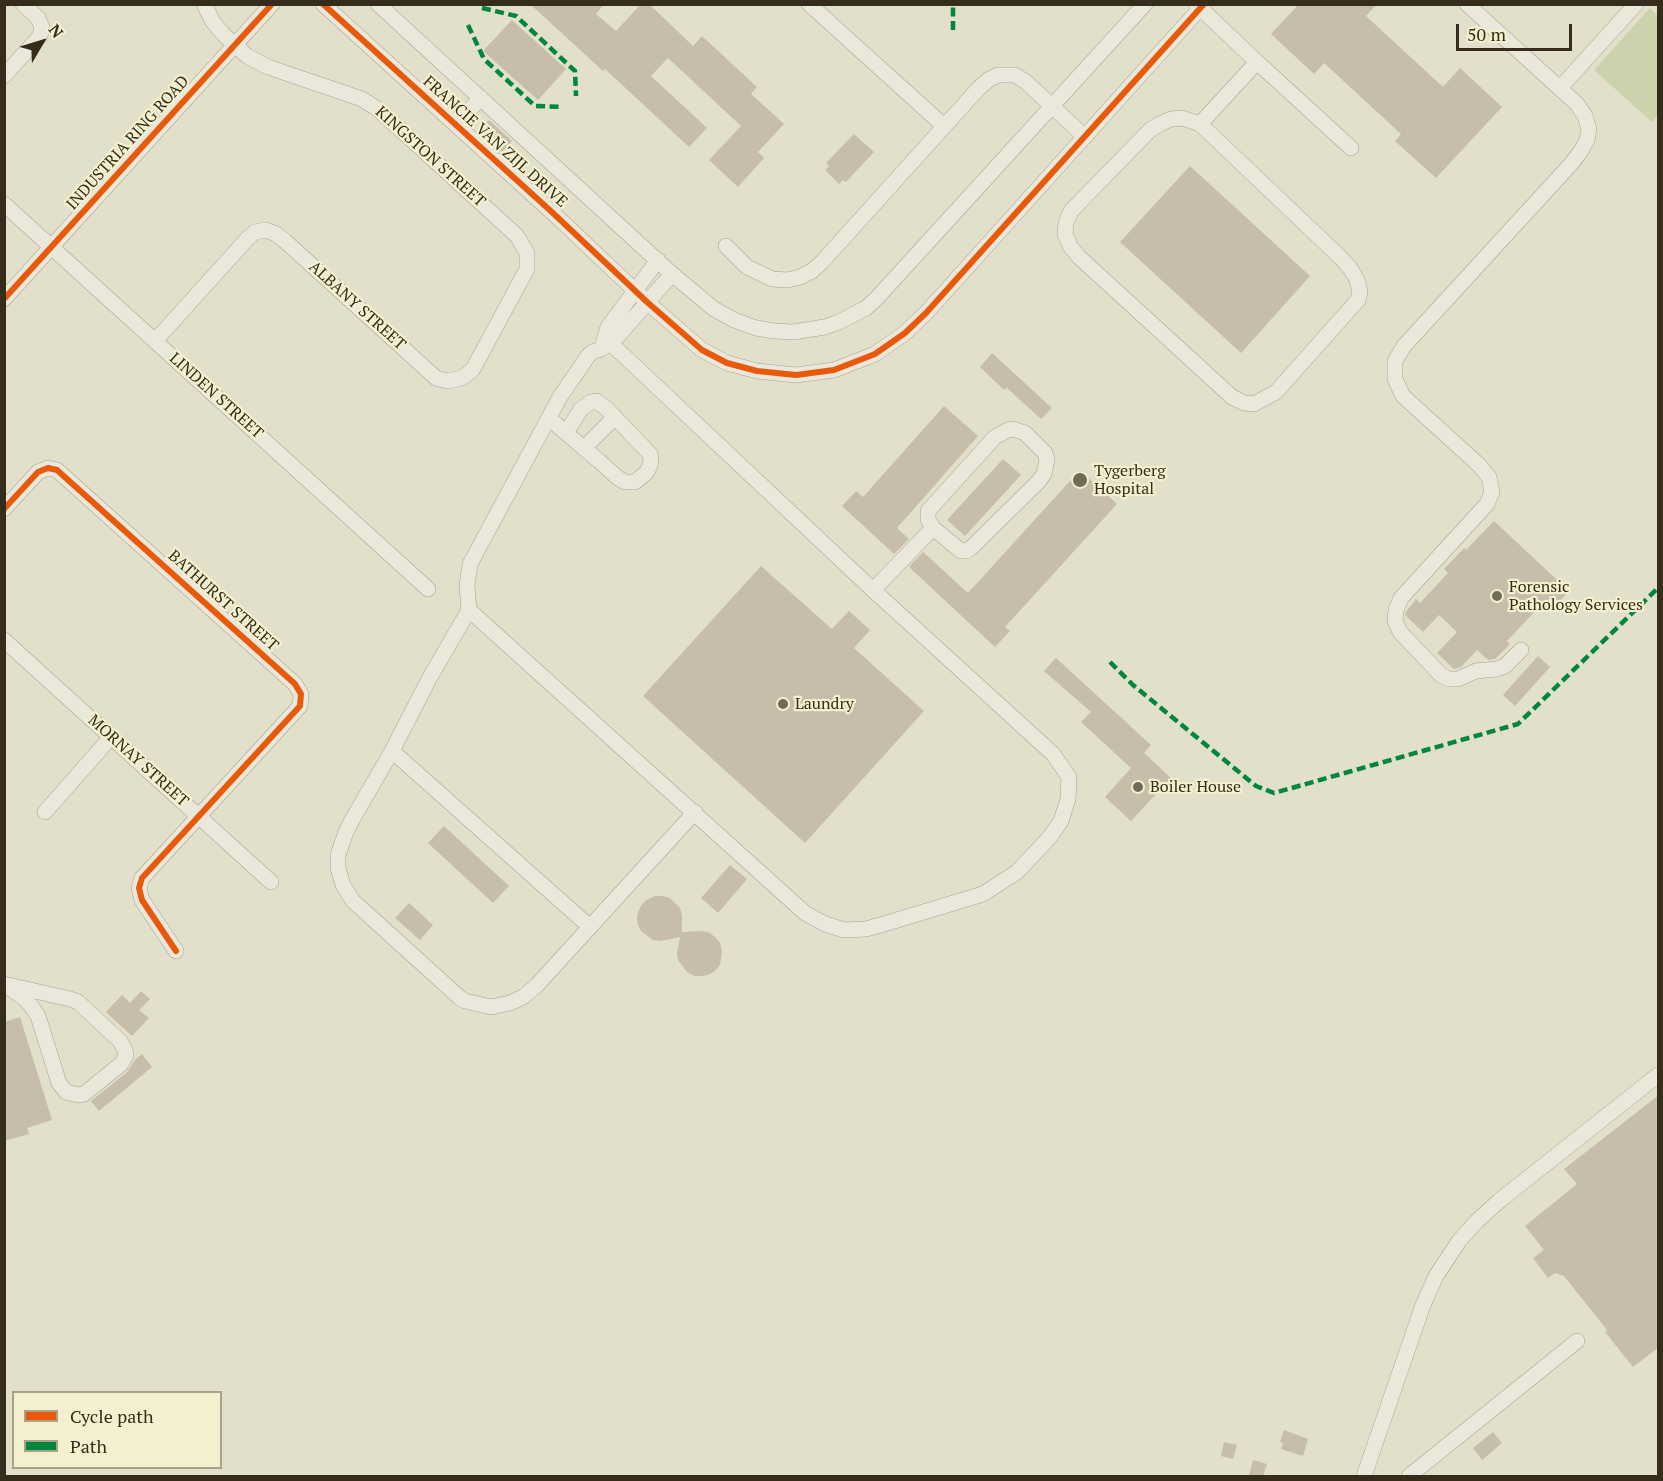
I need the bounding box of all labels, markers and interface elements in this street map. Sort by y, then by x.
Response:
north arrow [12,12,72,72]
scale bar [1459,12,1574,50]
text: N [44,19,69,42]
text: 50 m [1467,22,1506,46]
street label: INDUSTRIA RING ROAD [63,72,193,214]
street label: FRANCIE VAN ZIJL DRIVE [419,72,571,212]
street label: KINGSTON STREET [371,103,489,211]
street label: ALBANY STREET [305,258,409,354]
street label: LINDEN STREET [165,349,267,443]
place label: Tygerberg Hospital [1094,461,1166,499]
marker: Tygerberg Hospital [1071,471,1089,489]
street label: BATHURST STREET [164,547,282,655]
place label: Forensic Pathology Services [1509,577,1643,615]
marker: Forensic Pathology Services [1490,589,1504,603]
place label: Laundry [795,694,854,714]
marker: Laundry [776,697,790,711]
street label: MORNAY STREET [84,711,192,811]
place label: Boiler House [1150,777,1241,797]
marker: Boiler House [1131,780,1145,794]
legend [12,1391,222,1469]
text: Cycle path [70,1404,154,1428]
text: Path [70,1434,107,1458]

